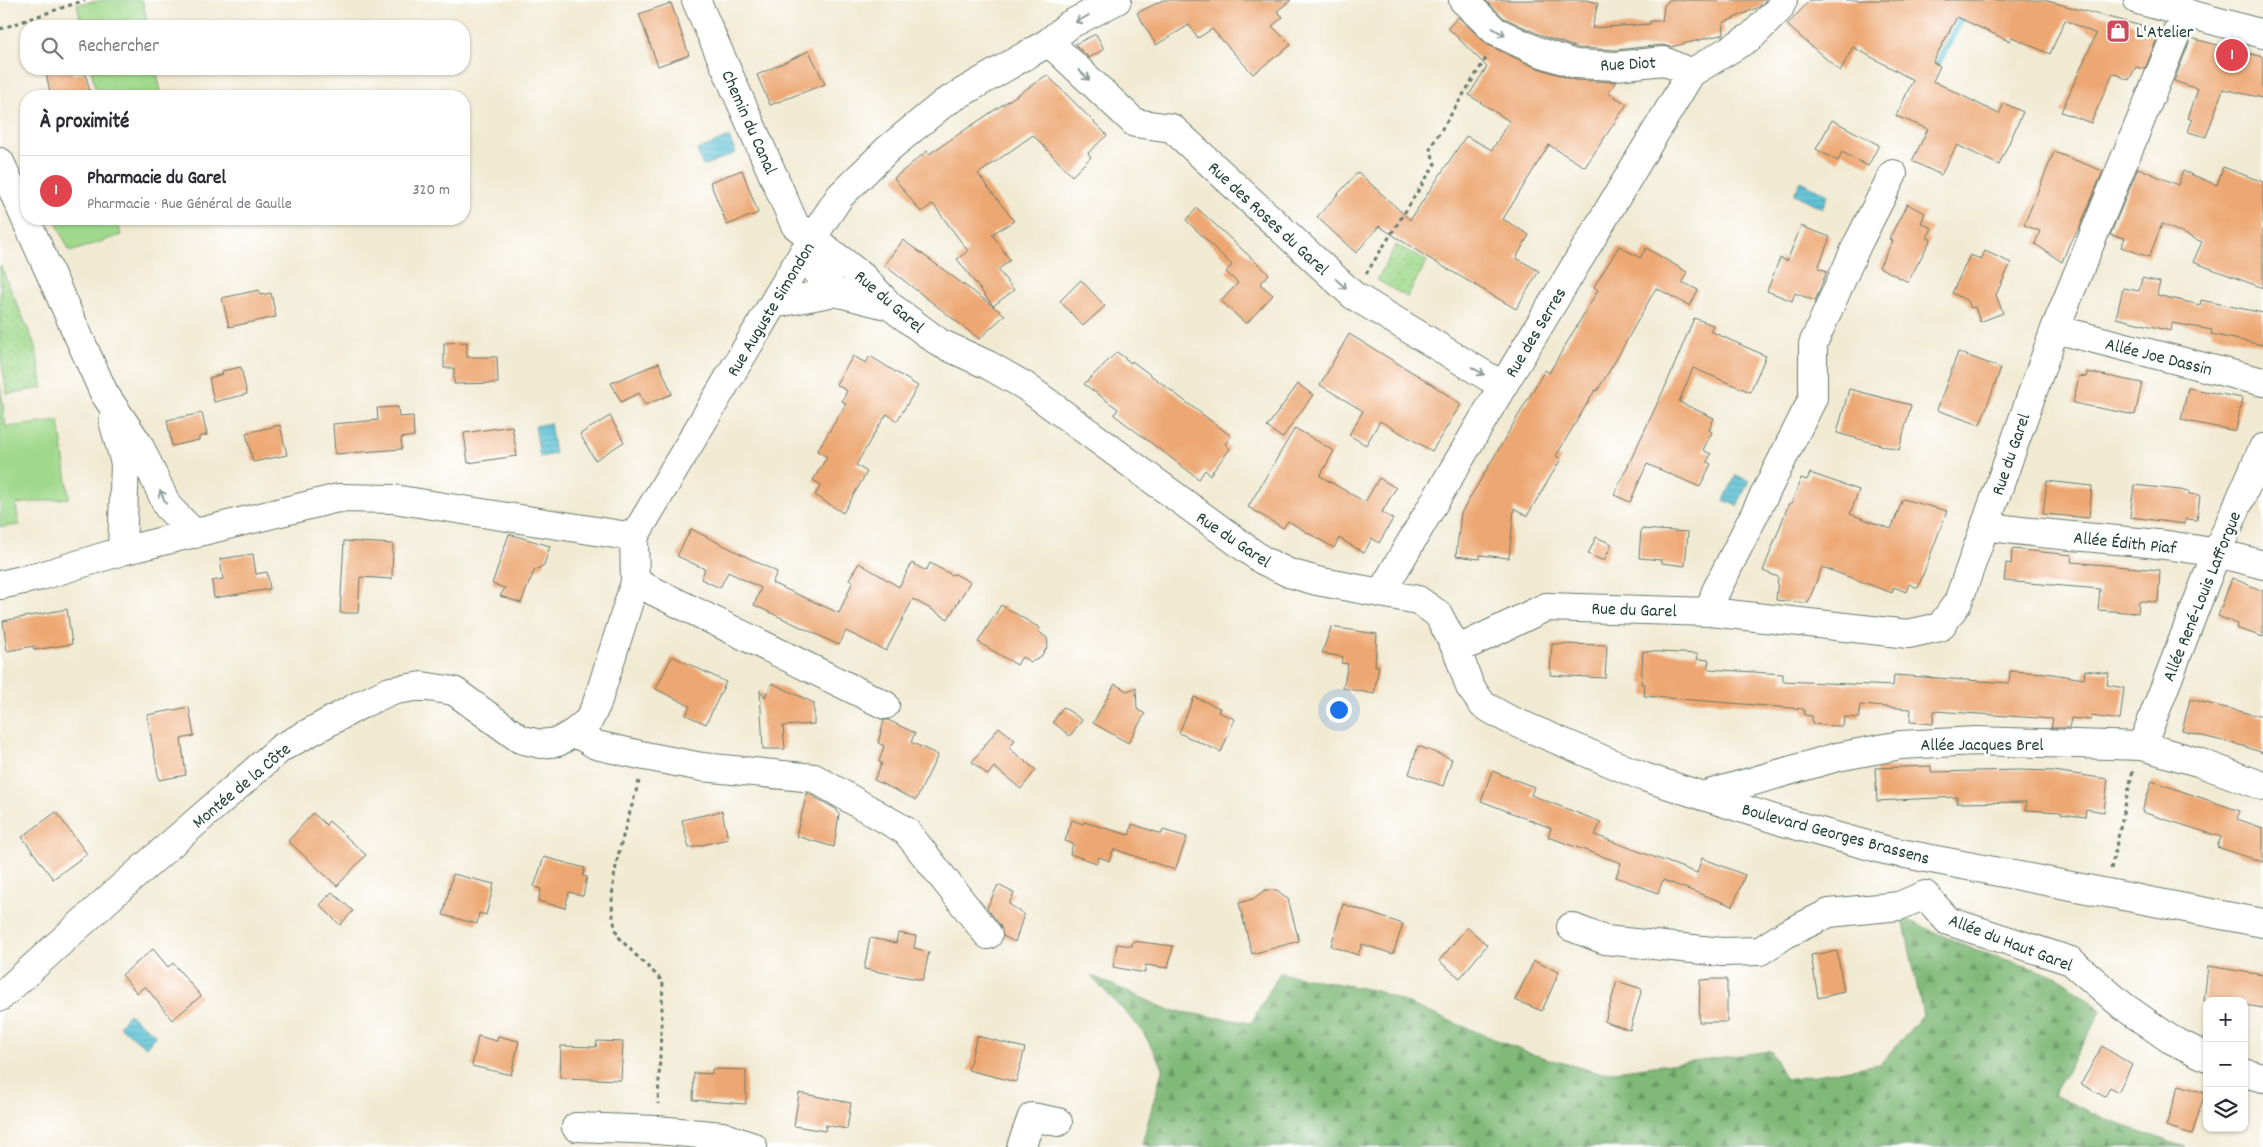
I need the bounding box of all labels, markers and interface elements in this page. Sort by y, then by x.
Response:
one-way arrow [1074,14,1089,24]
shop icon: L'Atelier [2105,18,2131,44]
search box [20,20,470,75]
place label: L'Atelier [2136,21,2194,46]
one-way arrow [1492,28,1506,38]
icon: search [38,34,66,62]
text: Rechercher [78,34,159,61]
pin: 1 [2216,36,2248,74]
street label: Rue Diot [1600,52,1657,79]
street label: Chemin du Canal [714,67,782,180]
one-way arrow [1078,69,1090,81]
text: À proximité [40,108,129,138]
street label: Rue des Roses du Garel [1201,157,1334,283]
text: Pharmacie du Garel [87,166,226,193]
text: 1 [54,179,58,202]
text: 320 m [413,179,450,202]
text: Pharmacie · Rue Général de Gaulle [87,193,292,216]
street label: Rue Auguste Simondon [722,238,822,382]
street label: Rue du Garel [848,265,929,341]
one-way arrow [1335,278,1347,290]
street label: Rue des Serres [1500,283,1574,383]
street label: Allée Joe Dassin [2102,333,2214,384]
one-way arrow [1471,367,1485,377]
street label: Rue du Garel [1987,410,2038,499]
one-way arrow [158,490,168,505]
street label: Rue du Garel [1190,507,1276,576]
street label: Allée René-Louis Lafforgue [2158,508,2249,686]
street label: Allée Édith Piaf [2072,527,2178,562]
street label: Rue du Garel [1591,598,1678,626]
your location [1326,697,1352,723]
street label: Allée Jacques Brel [1920,734,2044,759]
street label: Montée de la Côte [188,738,297,836]
street label: Boulevard Georges Brassens [1739,798,1932,873]
street label: Allée du Haut Garel [1944,909,2076,980]
map controls [2203,997,2248,1132]
button: + [2203,997,2248,1042]
button: − [2203,1042,2248,1087]
button: layers [2203,1087,2248,1132]

